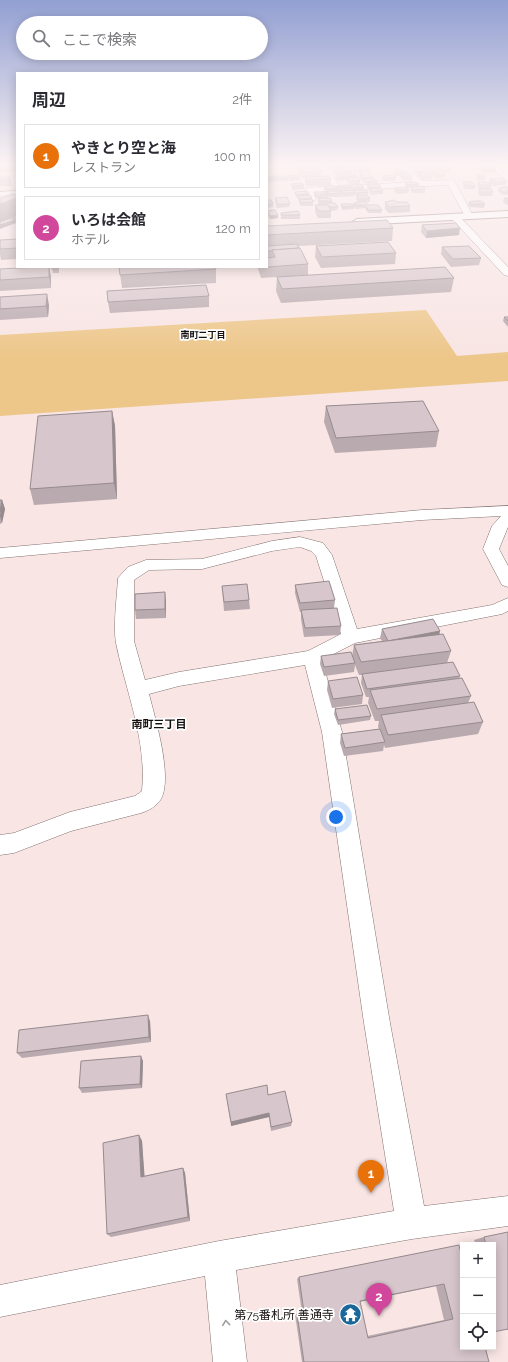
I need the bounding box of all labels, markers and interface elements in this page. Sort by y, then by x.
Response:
search box [16,16,268,60]
icon: search [30,27,52,49]
text: ここで検索 [62,31,137,49]
text: 周辺 [32,90,66,110]
text: 2件 [232,92,252,107]
text: やきとり空と海 [71,139,176,157]
text: 1 [43,149,49,164]
text: 100 m [214,149,251,164]
text: レストラン [71,160,136,175]
text: いろは会館 [71,211,146,229]
text: 2 [42,221,50,236]
text: 120 m [215,221,251,236]
text: ホテル [71,232,110,247]
district label: 南町二丁目 [180,330,226,340]
district label: 南町三丁目 [132,718,187,731]
your location [326,807,346,827]
pin: 1 [358,1160,384,1193]
map controls [460,1242,496,1350]
button: + [460,1242,496,1278]
button: − [460,1278,496,1314]
pin: 2 [366,1283,392,1316]
temple icon: 第75番札所 善通寺 [337,1302,363,1328]
place label: 第75番札所 善通寺 [234,1308,334,1322]
button: locate [460,1314,496,1350]
one-way arrow [222,1320,231,1326]

